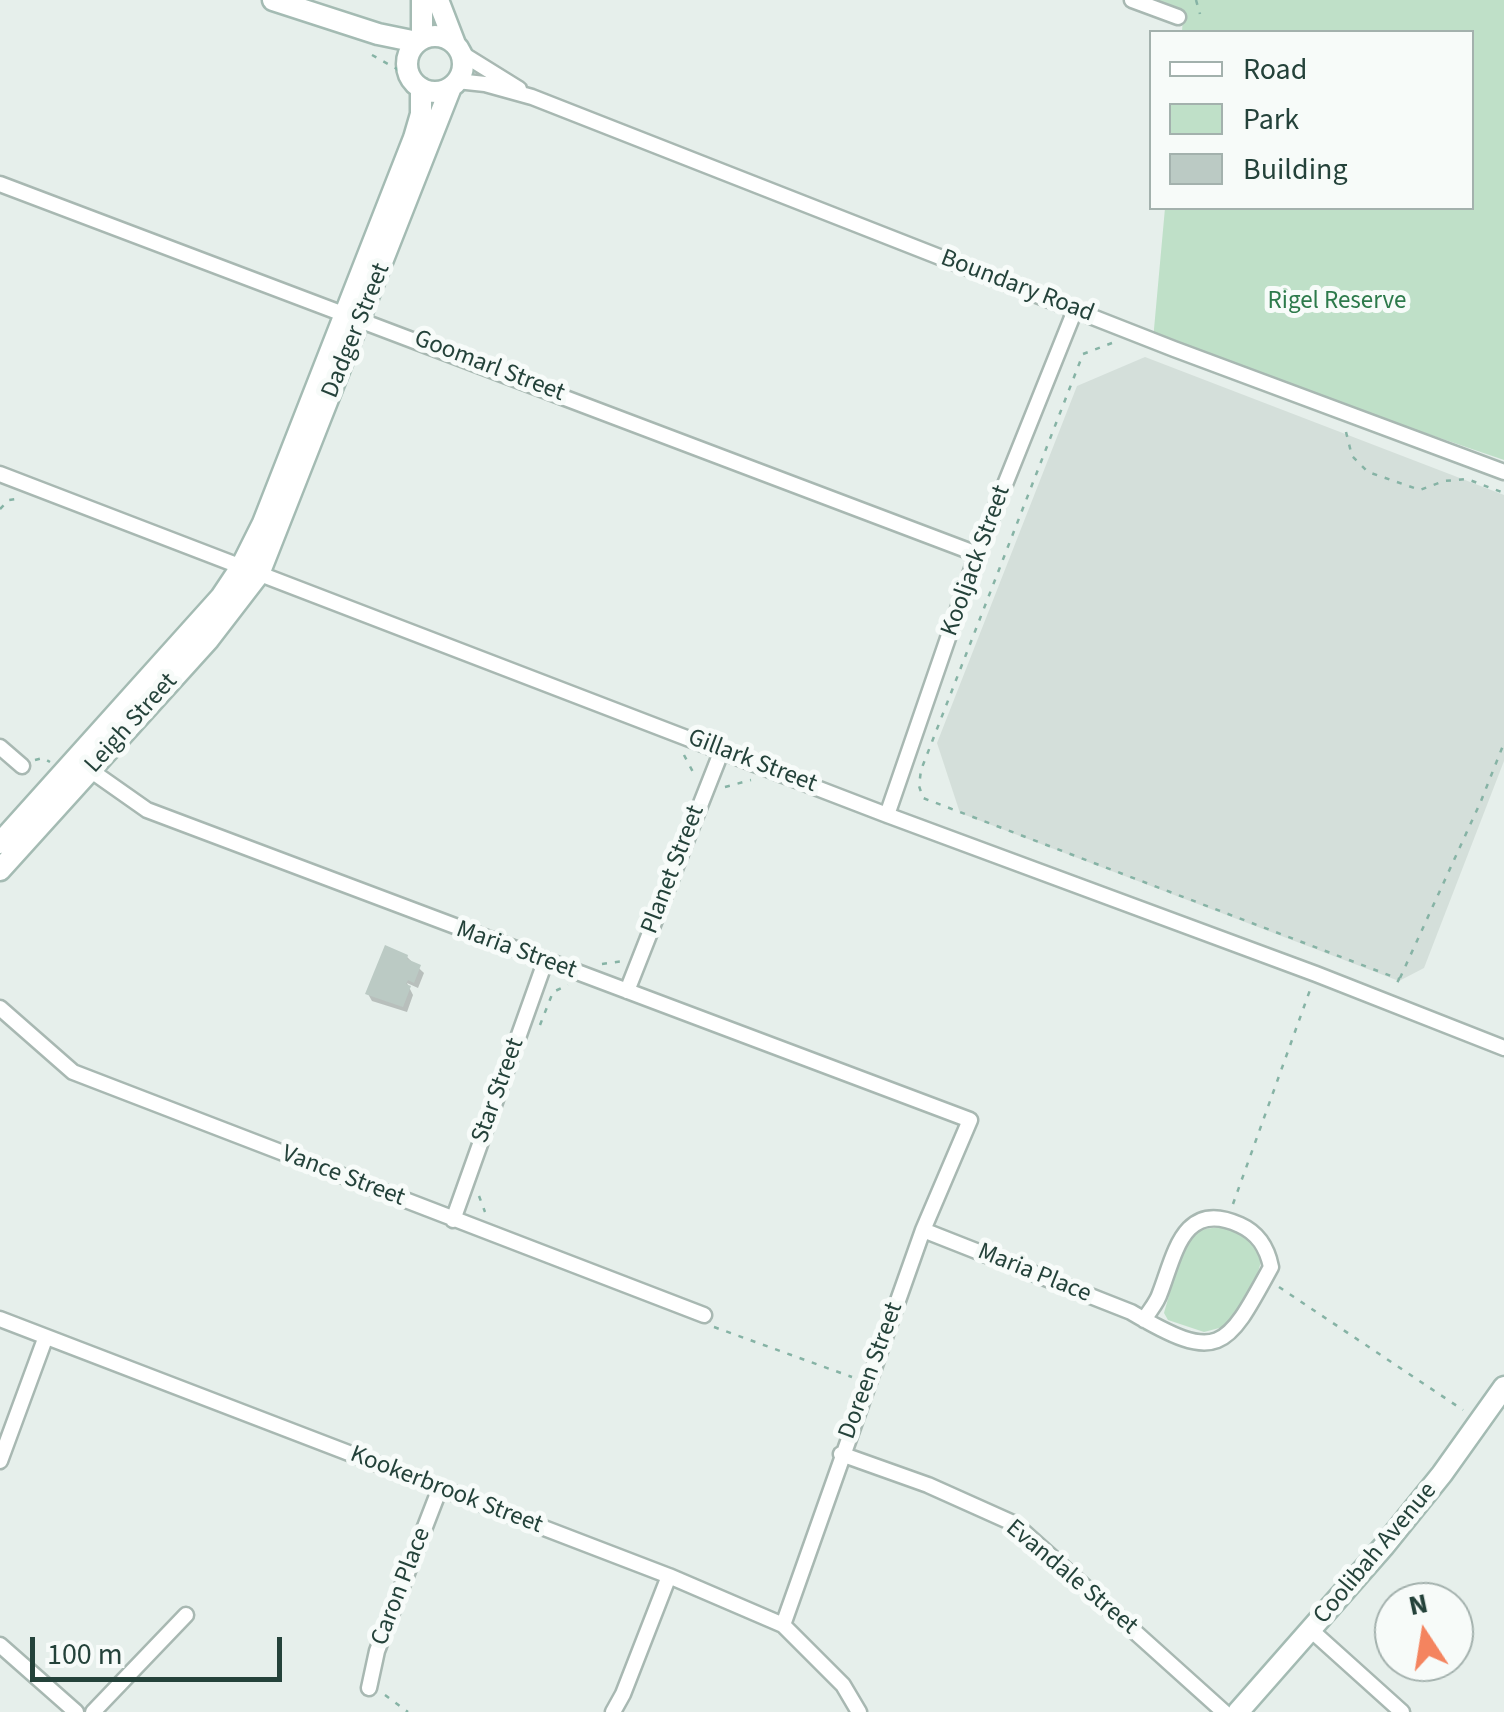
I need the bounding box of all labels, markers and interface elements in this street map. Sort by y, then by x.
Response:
legend [1149,30,1474,210]
text: Road [1243,48,1307,91]
text: Park [1243,98,1299,141]
text: Building [1243,148,1348,191]
street label: Boundary Road [936,244,1098,330]
street label: Dadger Street [316,259,398,403]
park label: Rigel Reserve [1268,288,1406,318]
street label: Goomarl Street [410,325,568,409]
street label: Kooljack Street [936,482,1018,640]
street label: Leigh Street [79,668,185,780]
street label: Gillark Street [683,724,821,800]
street label: Planet Street [636,802,712,938]
street label: Maria Street [452,915,580,987]
street label: Star Street [466,1034,532,1148]
street label: Vance Street [277,1140,409,1214]
street label: Maria Place [973,1238,1095,1310]
street label: Doreen Street [833,1298,911,1444]
street label: Kookerbrook Street [346,1440,546,1542]
street label: Coolibah Avenue [1308,1477,1444,1631]
street label: Evandale Street [999,1514,1143,1642]
street label: Caron Place [366,1524,438,1650]
north arrow [1374,1582,1474,1682]
text: N [1405,1583,1431,1626]
scale bar [35,1617,288,1679]
text: 100 m [47,1633,123,1676]

